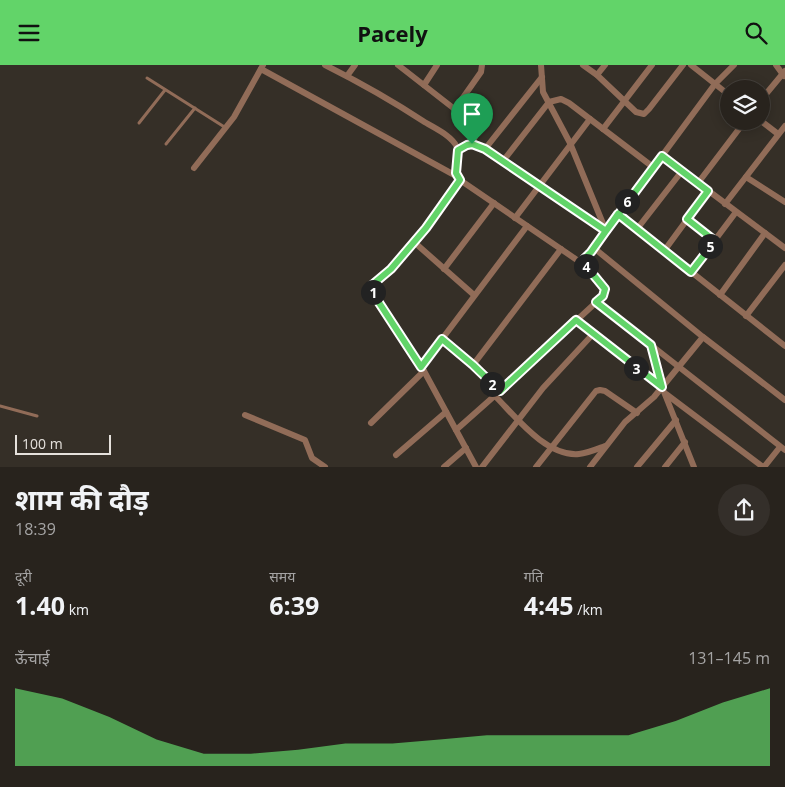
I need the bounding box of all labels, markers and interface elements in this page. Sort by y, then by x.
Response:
text: Pacely [357,18,428,48]
icon: menu [15,19,43,47]
icon: search [742,19,770,47]
map controls [720,80,770,130]
button: layers [720,80,770,130]
pin [451,93,493,144]
icon: arrive [458,100,486,128]
pin: 6 [614,189,640,213]
text: 6 [623,192,632,211]
pin: 5 [698,233,722,259]
text: 5 [706,237,715,256]
pin: 4 [574,253,598,279]
text: 4 [582,257,591,276]
pin: 1 [360,279,386,305]
text: 1 [369,283,378,302]
pin: 3 [624,355,648,381]
text: 3 [632,359,641,378]
pin: 2 [480,371,504,397]
text: 2 [488,375,497,394]
scale bar [15,432,111,455]
text: 100 m [22,434,63,453]
text: शाम की दौड़ [15,480,149,518]
button: share [718,484,770,536]
text: 18:39 [15,518,56,540]
text: दूरी [15,567,32,586]
text: समय [269,567,295,586]
text: गति [524,567,543,586]
text: 1.40 [15,588,65,622]
text: 6:39 [269,588,319,622]
text: 4:45 [524,588,574,622]
text: km [65,600,89,619]
text: /km [574,600,603,619]
text: ऊँचाई [15,647,50,669]
text: 131–145 m [688,647,770,669]

